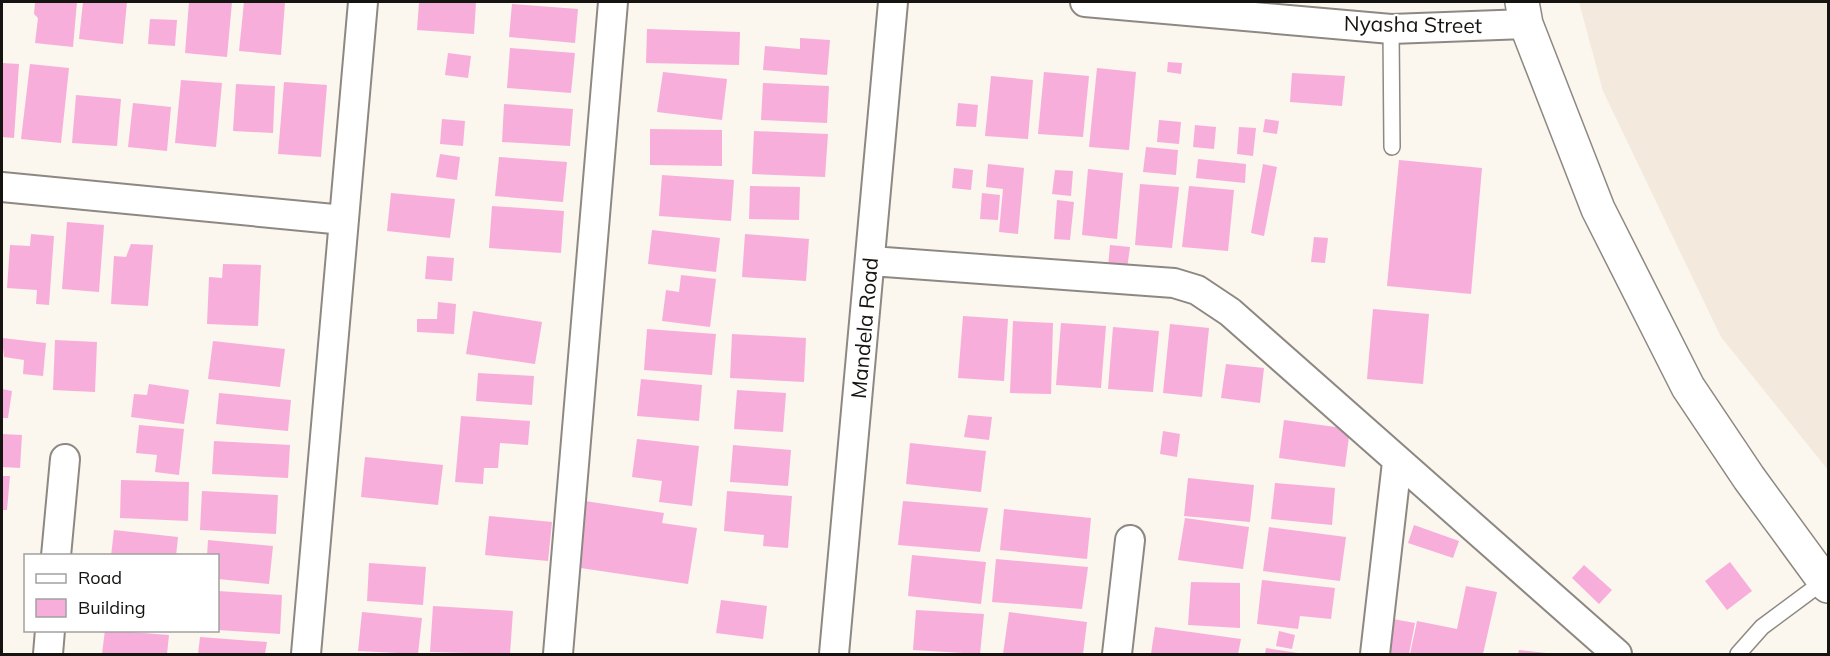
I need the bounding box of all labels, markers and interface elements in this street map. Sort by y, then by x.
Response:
street label: Nyasha Street [1344,10,1482,38]
street label: Mandela Road [845,256,883,400]
legend [24,554,219,632]
text: Road [78,566,122,589]
text: Building [78,596,146,619]

